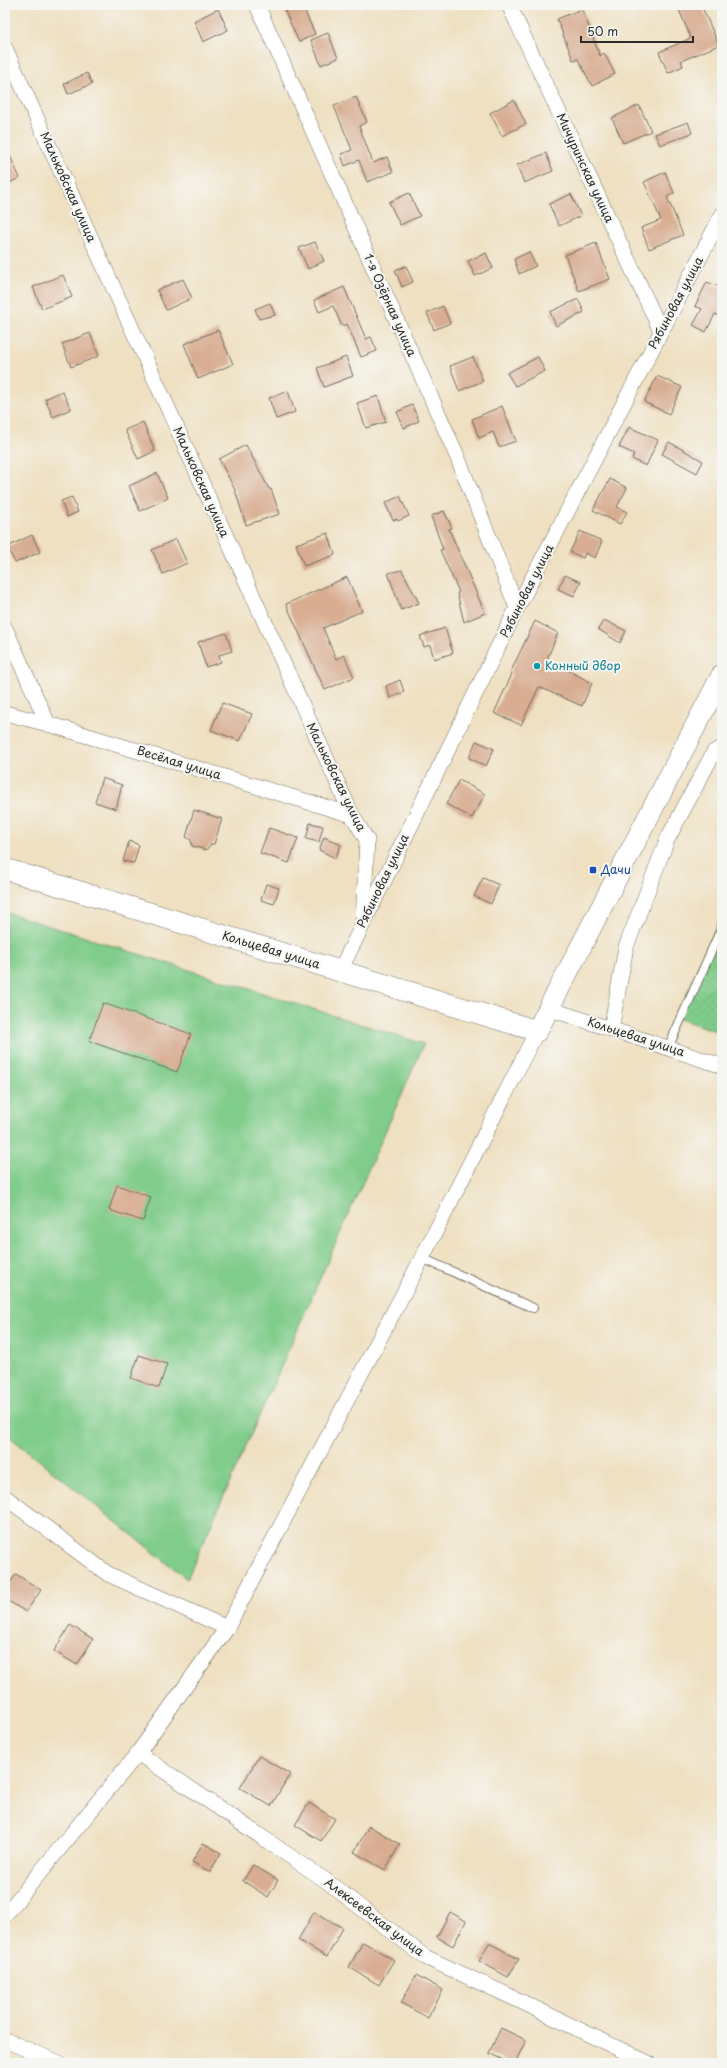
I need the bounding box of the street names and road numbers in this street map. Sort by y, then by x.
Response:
street label: Мичуринская улица [553,110,619,226]
street label: Мальковская улица [36,128,102,245]
street label: 1-я Озёрная улица [360,250,422,359]
street label: Рябиновая улица [643,253,707,352]
street label: Мальковская улица [169,423,235,540]
street label: Рябиновая улица [495,540,558,640]
street label: Мальковская улица [303,719,371,834]
street label: Весёлая улица [135,741,224,783]
street label: Рябиновая улица [352,830,413,931]
street label: Кольцевая улица [220,926,323,973]
street label: Кольцевая улица [585,1012,688,1060]
street label: Алексеевская улица [321,1873,429,1960]

